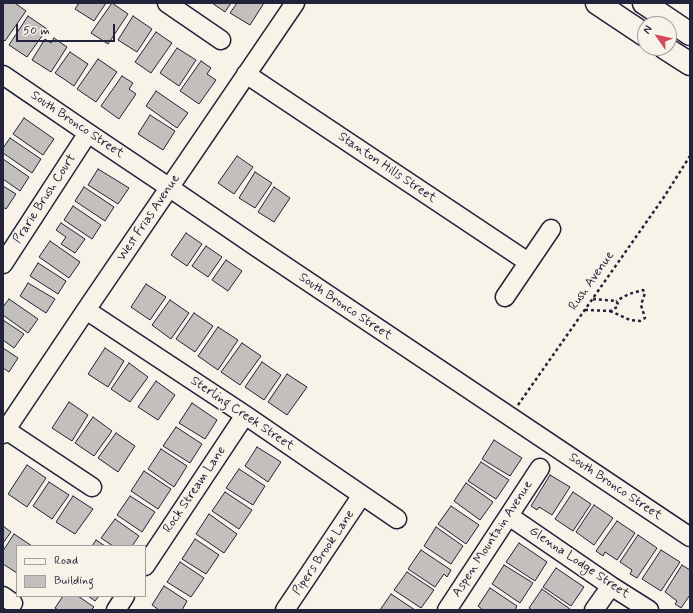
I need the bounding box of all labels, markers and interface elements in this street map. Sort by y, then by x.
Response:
scale bar [18,16,117,42]
north arrow [637,16,677,56]
text: 50 m [23,23,50,39]
text: N [640,23,656,37]
street label: South Bronco Street [27,88,127,162]
street label: Stanton Hills Street [335,129,439,207]
street label: Prarie Brush Court [10,151,80,247]
street label: West Frias Avenue [114,172,184,264]
street label: Rush Avenue [566,248,618,314]
street label: South Bronco Street [295,270,395,344]
street label: Sterling Creek Street [187,374,297,454]
street label: Rock Stream Lane [160,444,230,536]
street label: South Bronco Street [565,450,665,524]
street label: Aspen Mountain Avenue [449,478,537,600]
street label: Pipers Brook Lane [290,508,358,598]
street label: Glenna Lodge Street [526,524,632,602]
legend [16,545,146,597]
text: Road [54,553,78,569]
text: Building [54,573,94,589]

